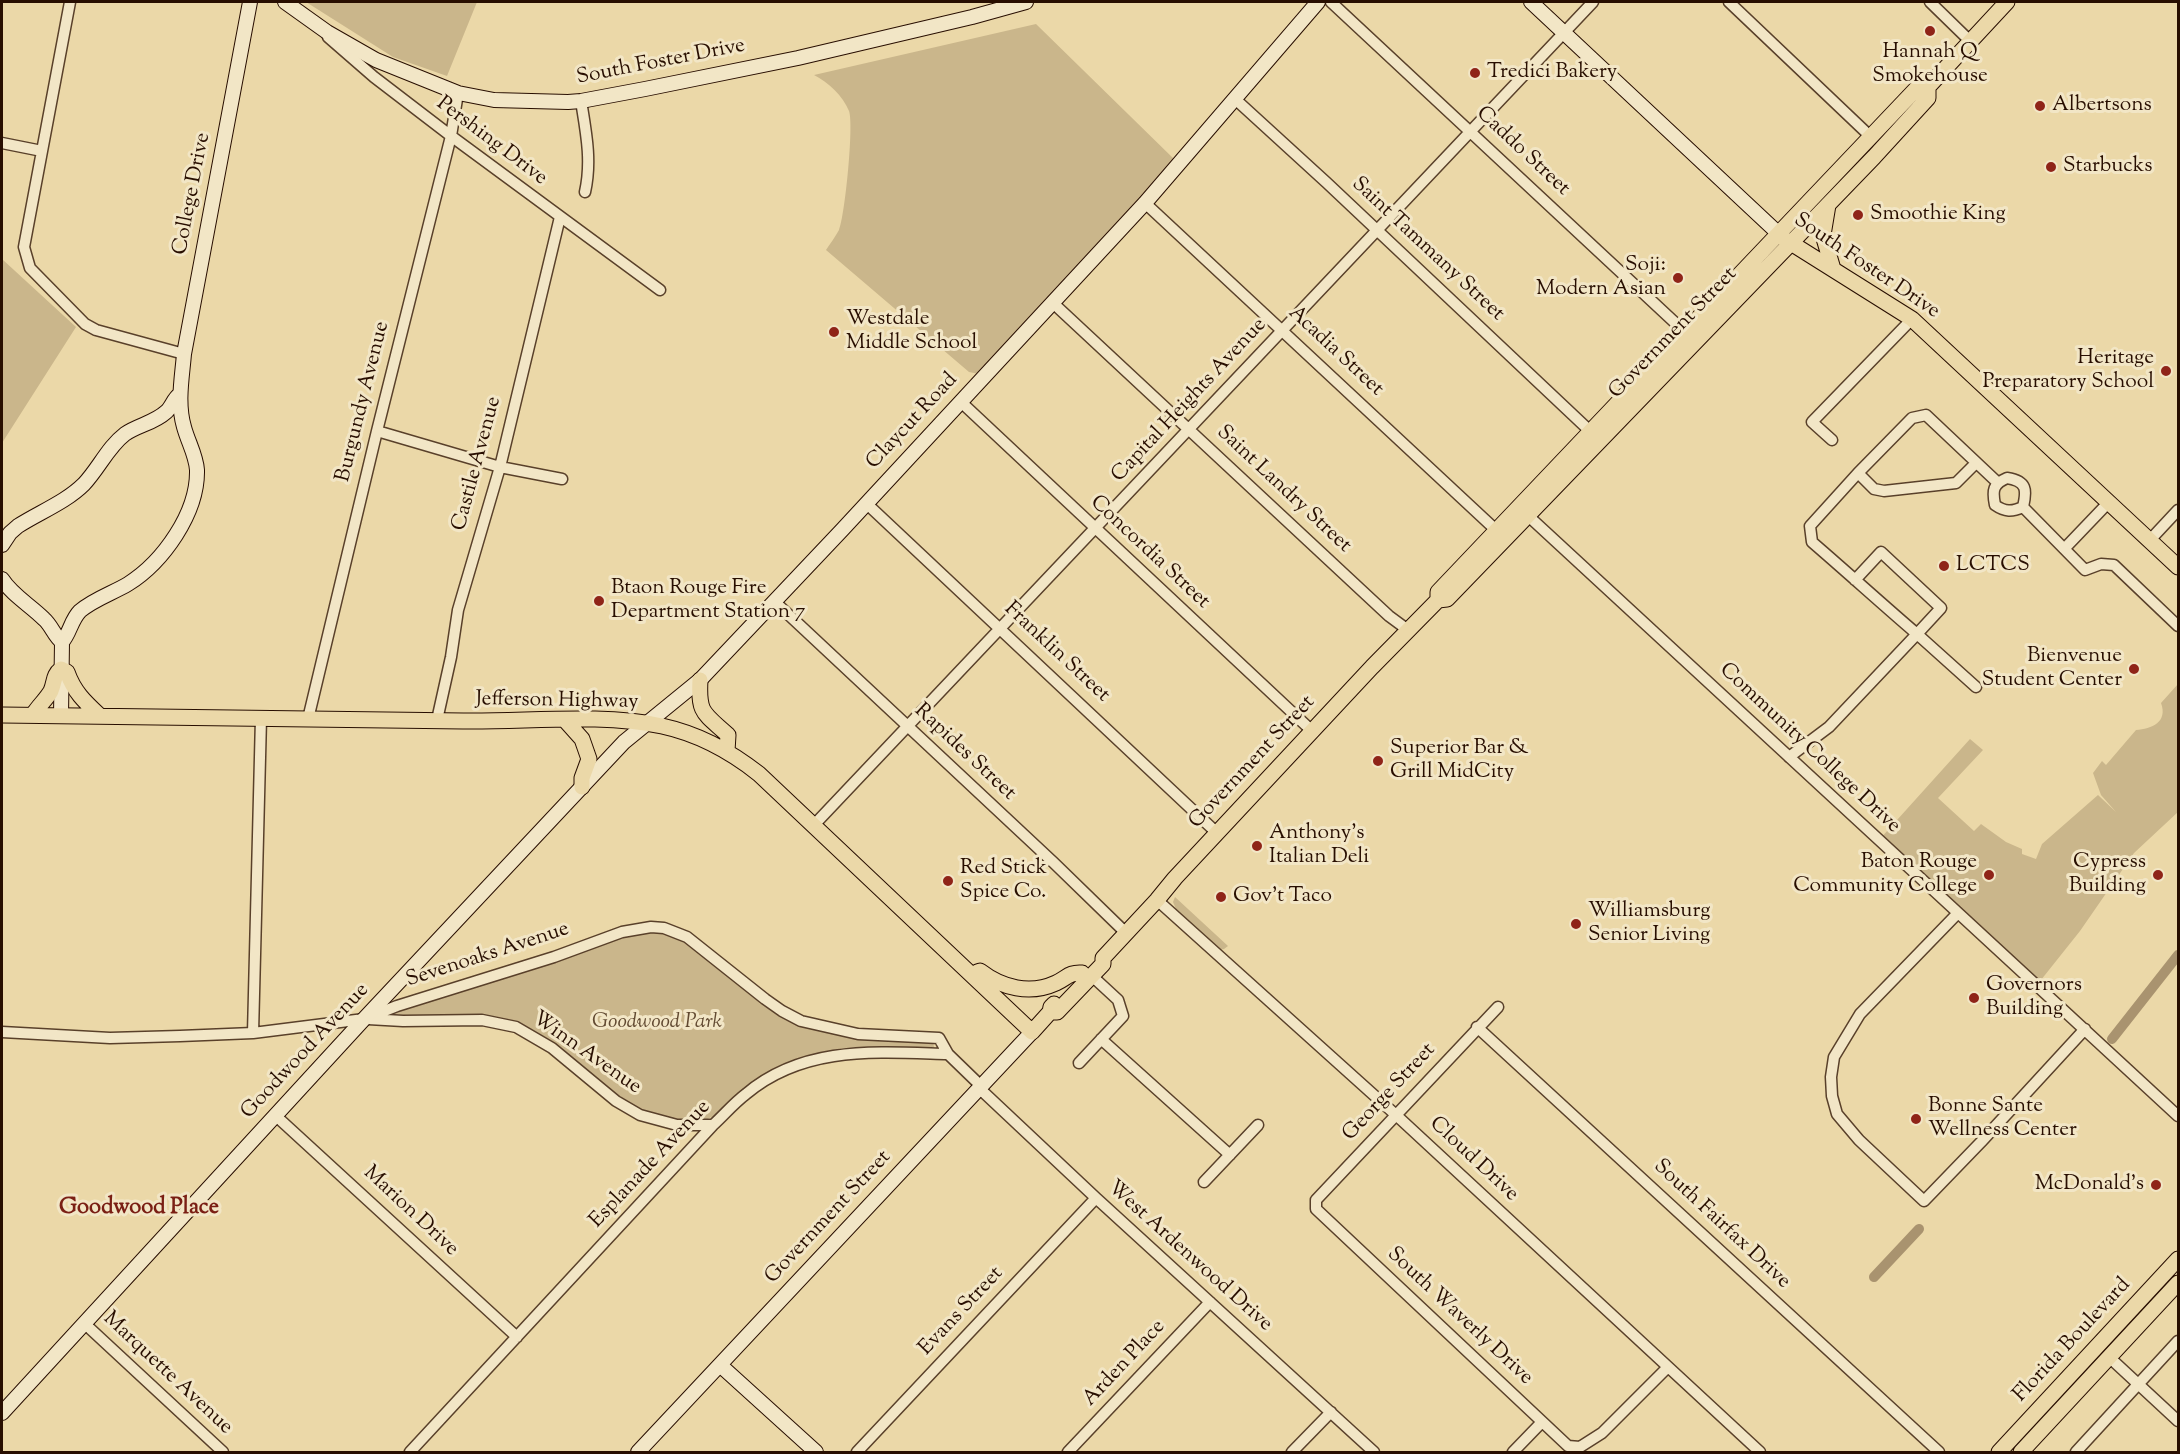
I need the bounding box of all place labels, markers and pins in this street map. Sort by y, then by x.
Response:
marker: Hannah Q Smokehouse [1923,24,1937,38]
place label: Hannah Q Smokehouse [1872,40,1988,90]
place label: Tredici Bakery [1487,60,1617,86]
marker: Tredici Bakery [1468,66,1482,80]
place label: Albertsons [2052,93,2152,119]
marker: Albertsons [2033,99,2047,113]
place label: Starbucks [2063,154,2152,180]
marker: Starbucks [2044,160,2058,174]
place label: Smoothie King [1870,202,2006,228]
marker: Smoothie King [1851,208,1865,222]
place label: Soji: Modern Asian [1536,253,1666,303]
marker: Soji: Modern Asian [1671,271,1685,285]
place label: Westdale Middle School [846,307,977,357]
marker: Westdale Middle School [827,325,841,339]
place label: Heritage Preparatory School [1982,346,2154,396]
marker: Heritage Preparatory School [2159,364,2173,378]
place label: LCTCS [1956,553,2030,579]
marker: LCTCS [1937,559,1951,573]
place label: Btaon Rouge Fire Department Station 7 [611,576,805,626]
marker: Btaon Rouge Fire Department Station 7 [592,594,606,608]
place label: Bienvenue Student Center [1982,644,2122,694]
marker: Bienvenue Student Center [2127,662,2141,676]
place label: Superior Bar & Grill MidCity [1390,736,1528,786]
marker: Superior Bar & Grill MidCity [1371,754,1385,768]
place label: Anthony's Italian Deli [1269,821,1369,871]
marker: Anthony's Italian Deli [1250,839,1264,853]
place label: Baton Rouge Community College [1793,850,1977,900]
place label: Cypress Building [2069,850,2146,900]
place label: Red Stick Spice Co. [960,856,1047,906]
marker: Baton Rouge Community College [1982,868,1996,882]
marker: Cypress Building [2151,868,2165,882]
marker: Red Stick Spice Co. [941,874,955,888]
place label: Gov't Taco [1233,884,1332,910]
marker: Gov't Taco [1214,890,1228,904]
place label: Williamsburg Senior Living [1588,899,1711,949]
marker: Williamsburg Senior Living [1569,917,1583,931]
place label: Governors Building [1986,973,2082,1023]
marker: Governors Building [1967,991,1981,1005]
place label: Bonne Sante Wellness Center [1928,1094,2077,1144]
marker: Bonne Sante Wellness Center [1909,1112,1923,1126]
place label: McDonald's [2035,1172,2144,1198]
marker: McDonald's [2149,1178,2163,1192]

